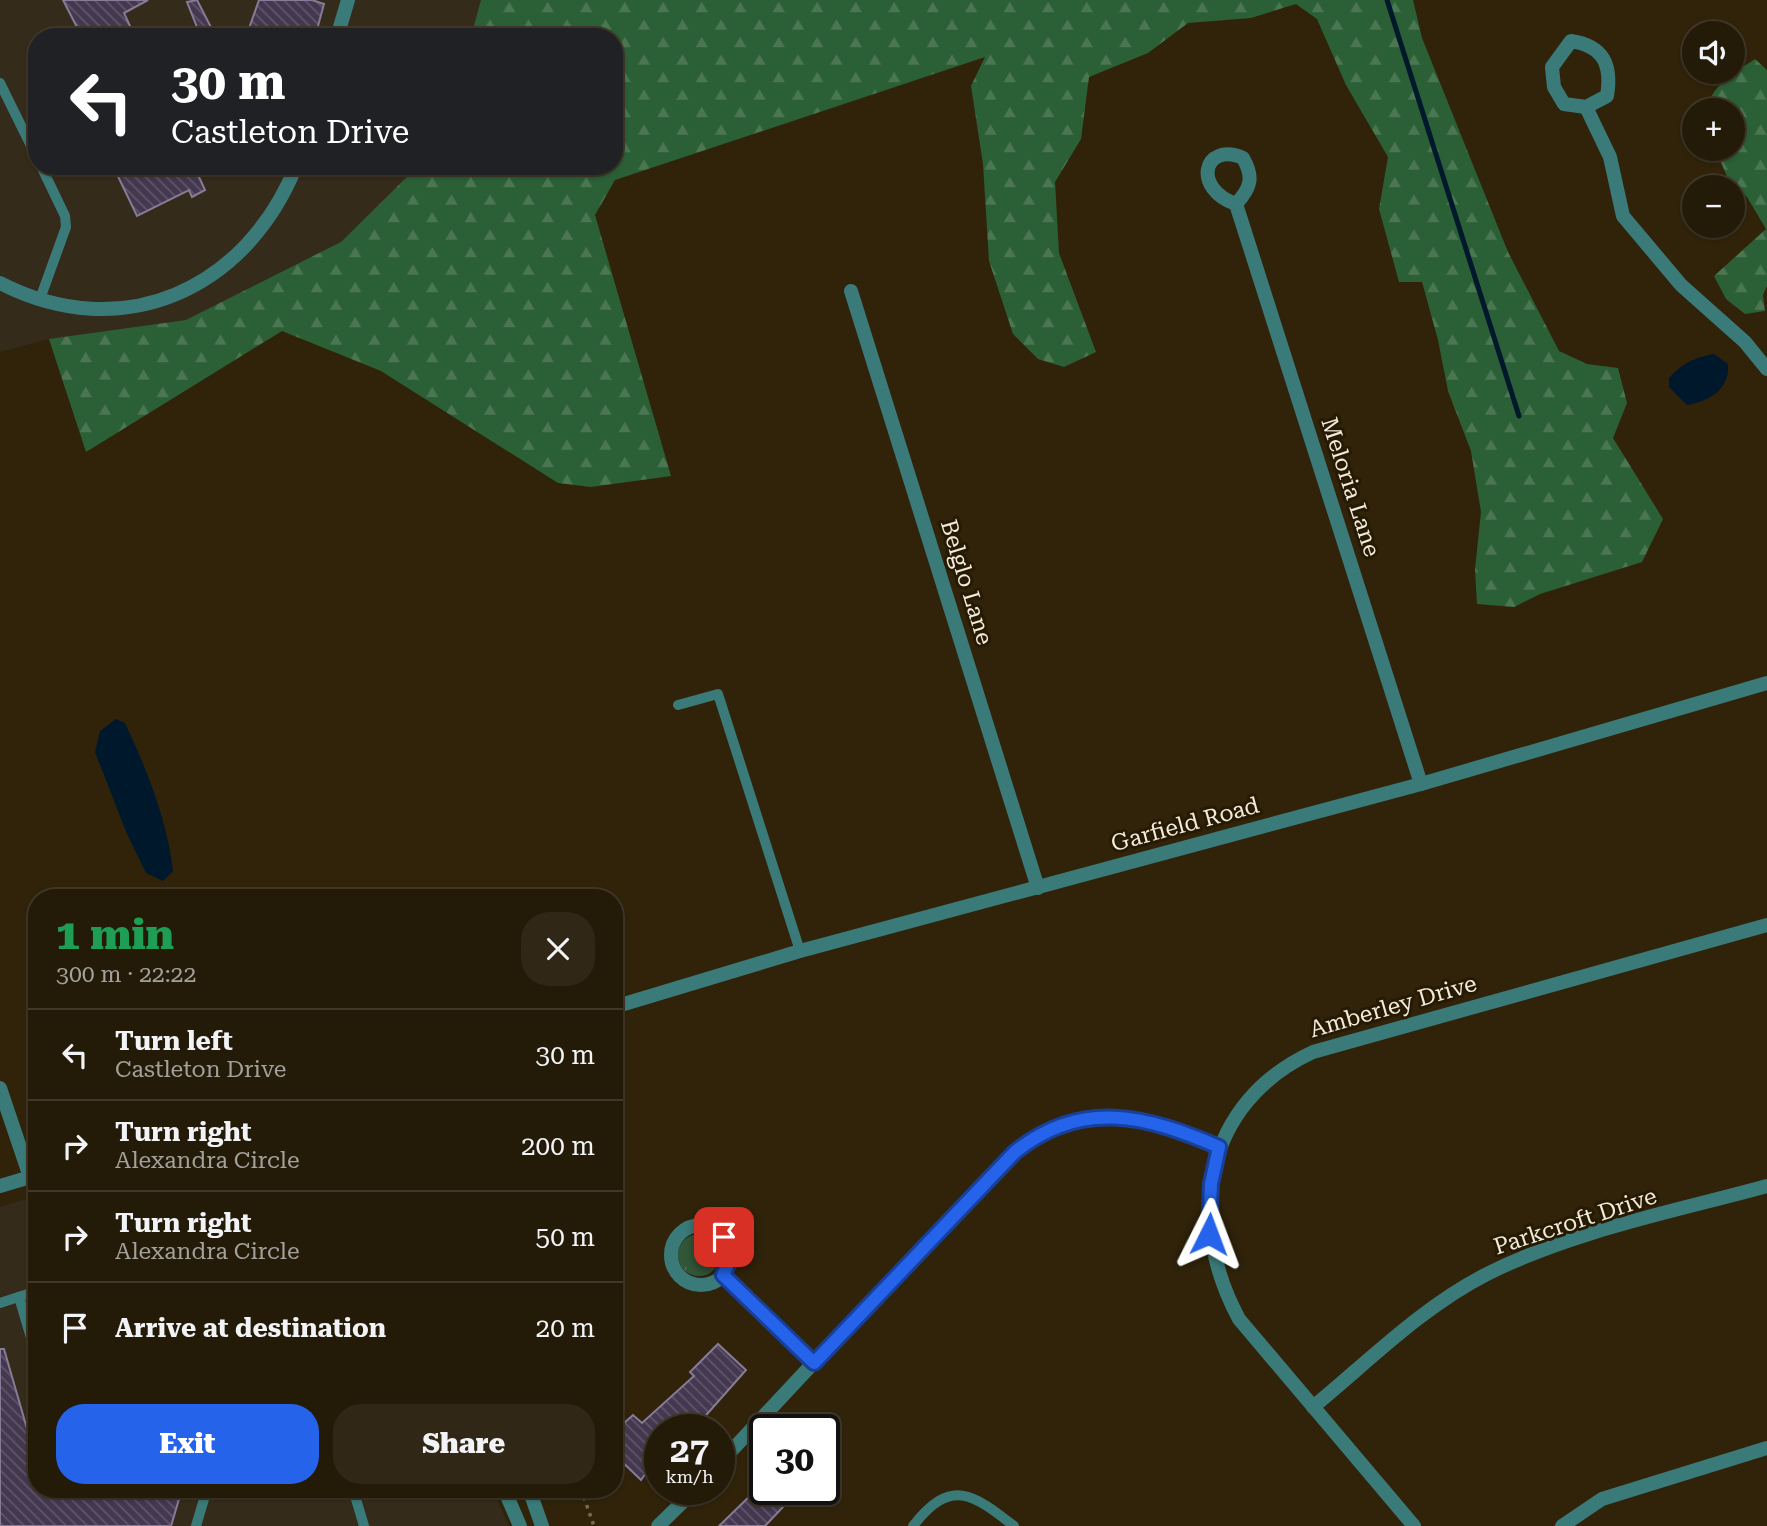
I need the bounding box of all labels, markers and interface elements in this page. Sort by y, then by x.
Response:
map controls [1682,21,1745,238]
button: sound [1682,21,1745,84]
text: 30 m [171,54,286,111]
icon: left [56,56,147,147]
button: + [1682,98,1745,161]
text: Castleton Drive [171,113,409,151]
button: − [1682,175,1745,238]
street label: Meloria Lane [1315,414,1386,560]
street label: Belglo Lane [935,516,998,648]
street label: Garfield Road [1108,792,1262,857]
text: 1 min [56,910,174,959]
button: close [521,912,595,986]
text: 300 m · 22:22 [56,961,196,988]
street label: Amberley Drive [1306,970,1480,1043]
text: Turn left [115,1026,233,1056]
icon: left [56,1036,94,1074]
text: 30 m [536,1040,595,1070]
text: Castleton Drive [115,1056,286,1083]
text: Turn right [115,1117,251,1147]
icon: right [56,1127,94,1165]
text: 200 m [521,1131,595,1161]
text: Alexandra Circle [115,1147,300,1174]
street label: Parkcroft Drive [1490,1182,1660,1261]
position arrow [1172,1197,1246,1271]
pin [694,1207,754,1267]
text: Turn right [115,1208,251,1238]
icon: right [56,1218,94,1256]
icon: arrive [705,1218,743,1256]
text: 50 m [536,1222,595,1252]
text: Alexandra Circle [115,1238,300,1265]
icon: arrive [56,1309,94,1347]
text: Arrive at destination [115,1313,386,1343]
text: 20 m [536,1313,595,1343]
button: Exit [56,1404,319,1484]
button: Share [333,1404,595,1484]
speed limit sign: 30 [749,1414,840,1505]
text: 27 [670,1430,709,1471]
text: km/h [665,1466,714,1487]

